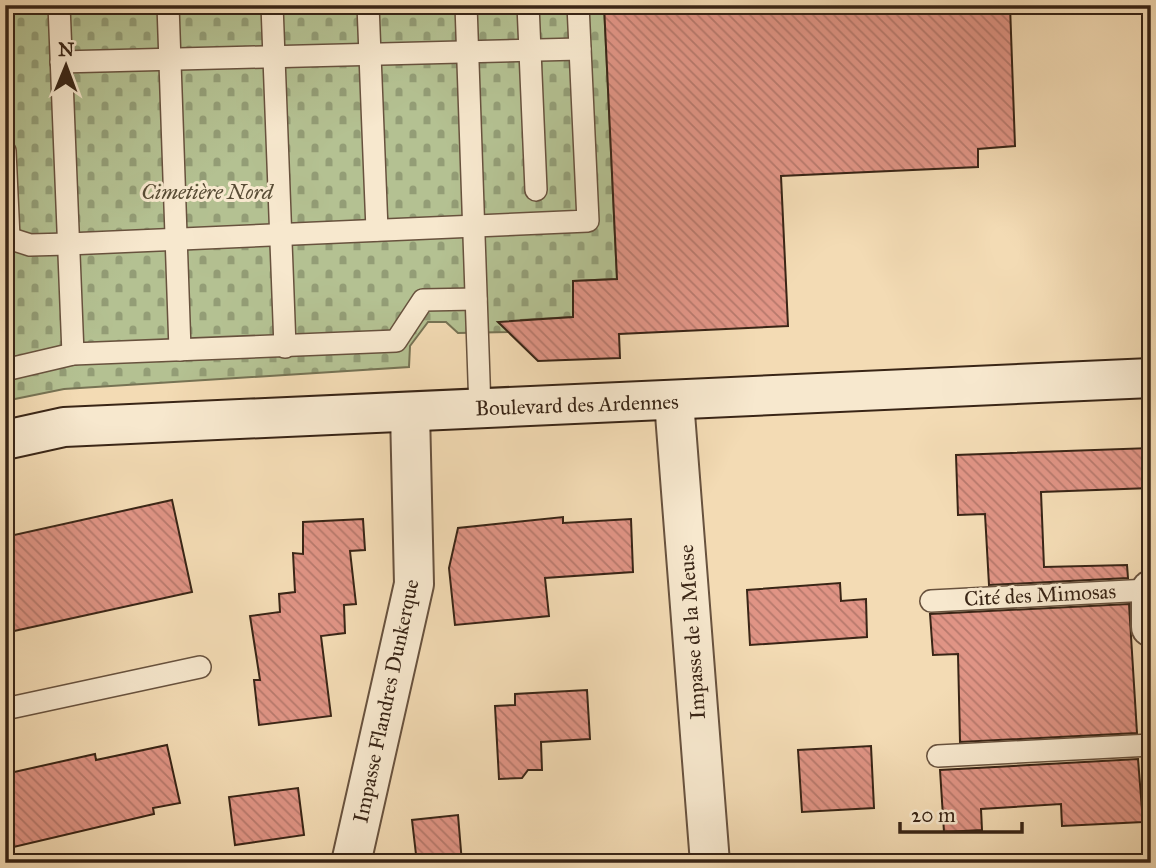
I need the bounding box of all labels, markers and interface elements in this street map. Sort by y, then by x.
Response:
north arrow [32,32,102,102]
text: N [58,38,75,61]
park label: Cimetière Nord [141,179,275,205]
street label: Boulevard des Ardennes [475,388,679,422]
street label: Impasse de la Meuse [673,543,711,720]
street label: Impasse Flandres Dunkerque [347,576,425,825]
street label: Cité des Mimosas [963,578,1117,612]
scale bar [900,791,1023,835]
text: 20 m [911,802,956,828]

